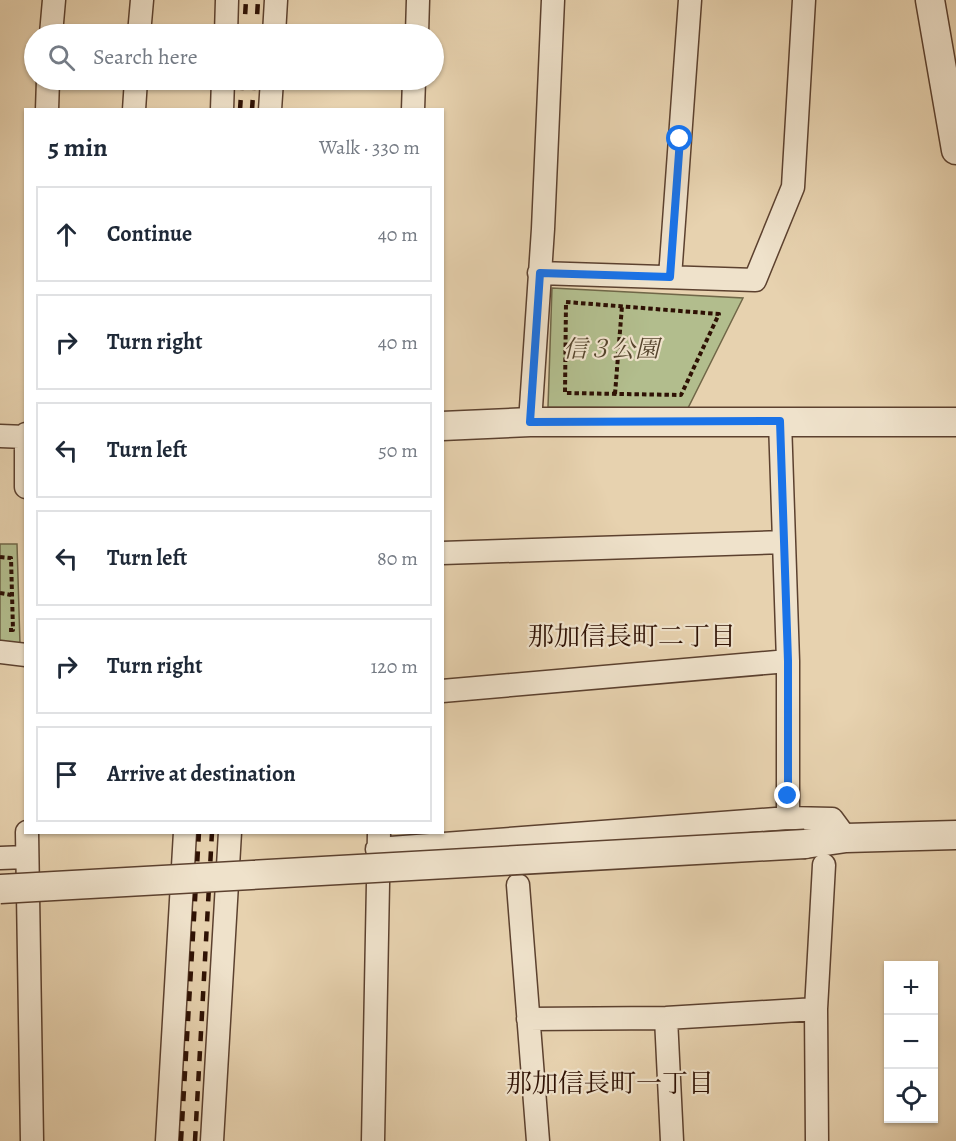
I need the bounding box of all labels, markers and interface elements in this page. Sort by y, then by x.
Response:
search box [24,24,444,90]
icon: search [45,41,78,74]
text: Search here [93,42,198,72]
route start [666,125,692,151]
text: 5 min [48,130,108,165]
text: Walk · 330 m [319,134,420,161]
icon: ahead [50,218,83,251]
text: Continue [107,219,192,249]
text: 40 m [378,221,418,248]
icon: right [50,326,83,359]
text: Turn right [107,327,203,357]
text: 40 m [378,329,418,356]
park label: 信３公園 [563,333,663,365]
icon: left [50,434,83,467]
text: Turn left [107,435,187,465]
text: 50 m [378,437,418,464]
icon: left [50,542,83,575]
text: Turn left [107,543,187,573]
text: 80 m [377,545,418,572]
district label: 那加信長町二丁目 [528,619,736,654]
icon: right [50,650,83,683]
text: Turn right [107,651,203,681]
text: 120 m [370,653,418,680]
icon: arrive [50,758,83,791]
text: Arrive at destination [107,759,296,789]
route end [774,782,800,808]
map controls [884,961,938,1123]
button: + [884,961,938,1015]
button: − [884,1015,938,1069]
district label: 那加信長町一丁目 [506,1066,714,1101]
button: locate [884,1069,938,1123]

